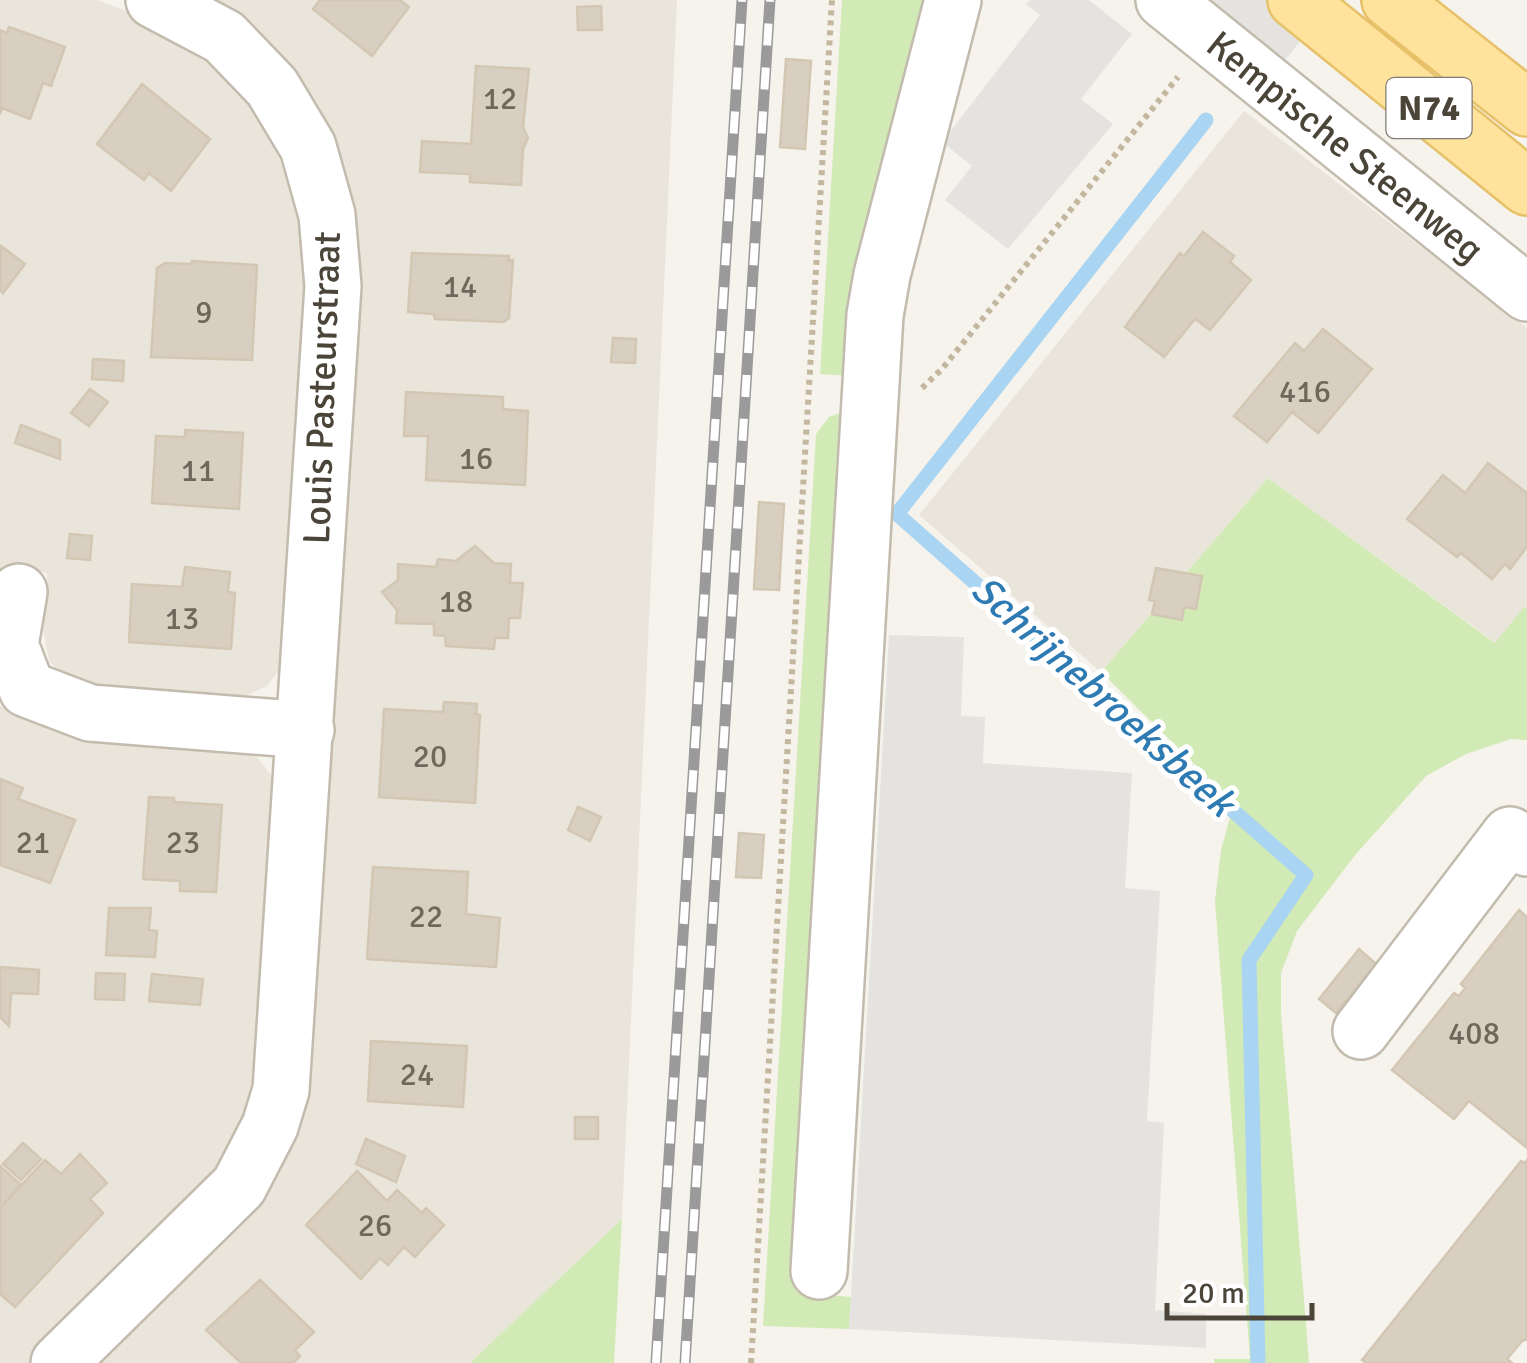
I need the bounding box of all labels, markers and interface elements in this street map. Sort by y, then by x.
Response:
street label: Kempische Steenweg [1197,21,1493,273]
road number: N74 [1386,78,1472,138]
house number: 12 [483,79,517,118]
street label: Louis Pasteurstraat [293,231,351,545]
house number: 14 [443,267,477,306]
house number: 9 [195,293,213,332]
house number: 416 [1279,372,1331,411]
house number: 16 [459,439,493,478]
house number: 11 [181,451,215,490]
water label: Schrijnebroeksbeek [961,565,1247,829]
house number: 18 [439,582,473,621]
house number: 13 [165,599,199,638]
house number: 20 [413,737,447,776]
house number: 21 [16,823,50,862]
house number: 23 [166,823,200,862]
house number: 22 [409,897,443,936]
house number: 408 [1448,1014,1500,1053]
house number: 24 [400,1055,434,1094]
house number: 26 [358,1206,392,1245]
scale bar [1167,1258,1312,1320]
text: 20 m [1182,1275,1245,1312]

